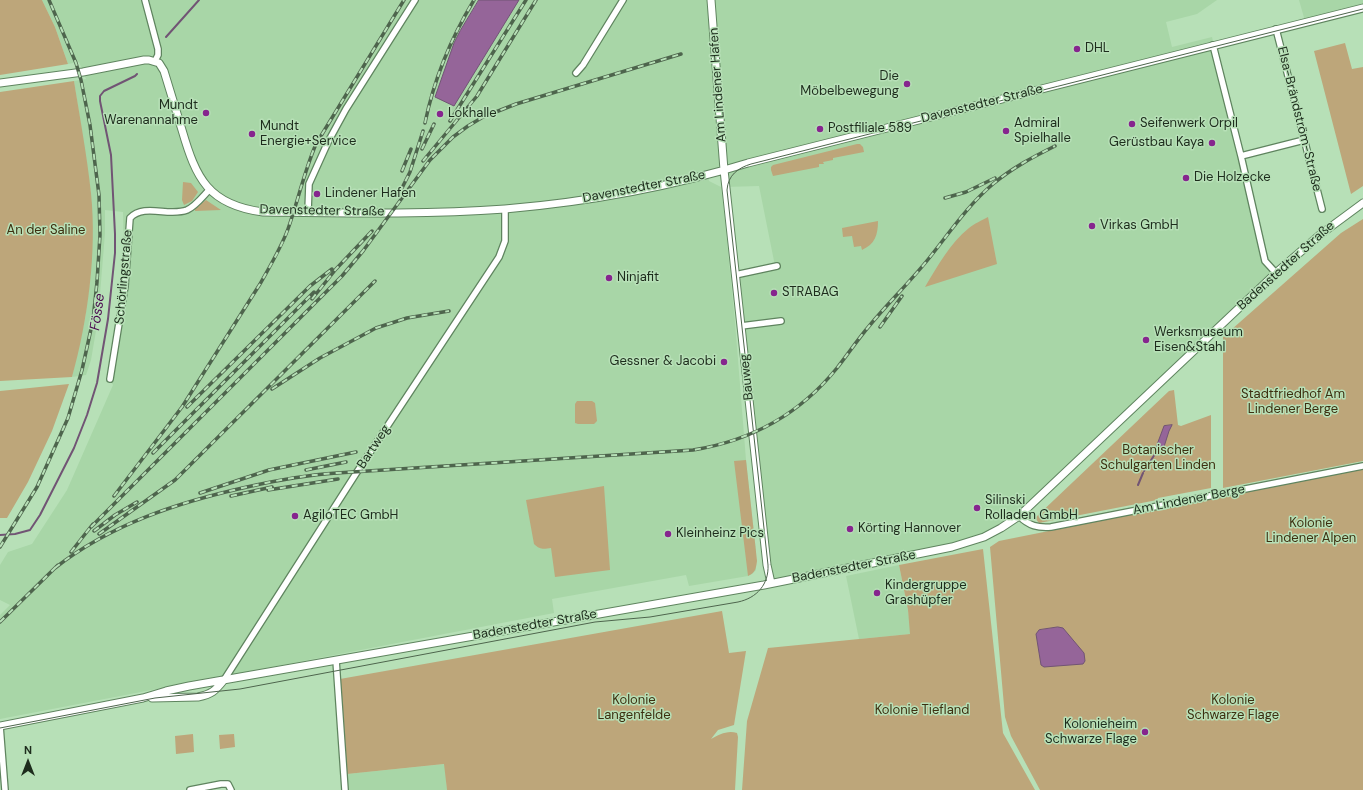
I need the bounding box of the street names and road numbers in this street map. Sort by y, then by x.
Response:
street label: Am Lindener Hafen [706,27,730,143]
street label: Elsa-Brändström-Straße [1273,45,1325,193]
street label: Davenstedter Straße [920,81,1044,127]
street label: Davenstedter Straße [581,167,707,207]
street label: Davenstedter Straße [260,202,384,220]
street label: Badenstedter Straße [1234,218,1338,314]
street label: Schörlingstraße [112,229,136,325]
street label: Bauweg [737,353,757,401]
street label: Bartweg [354,422,394,472]
street label: Am Lindener Berge [1132,481,1246,519]
street label: Badenstedter Straße [791,547,917,587]
street label: Badenstedter Straße [472,606,598,644]

